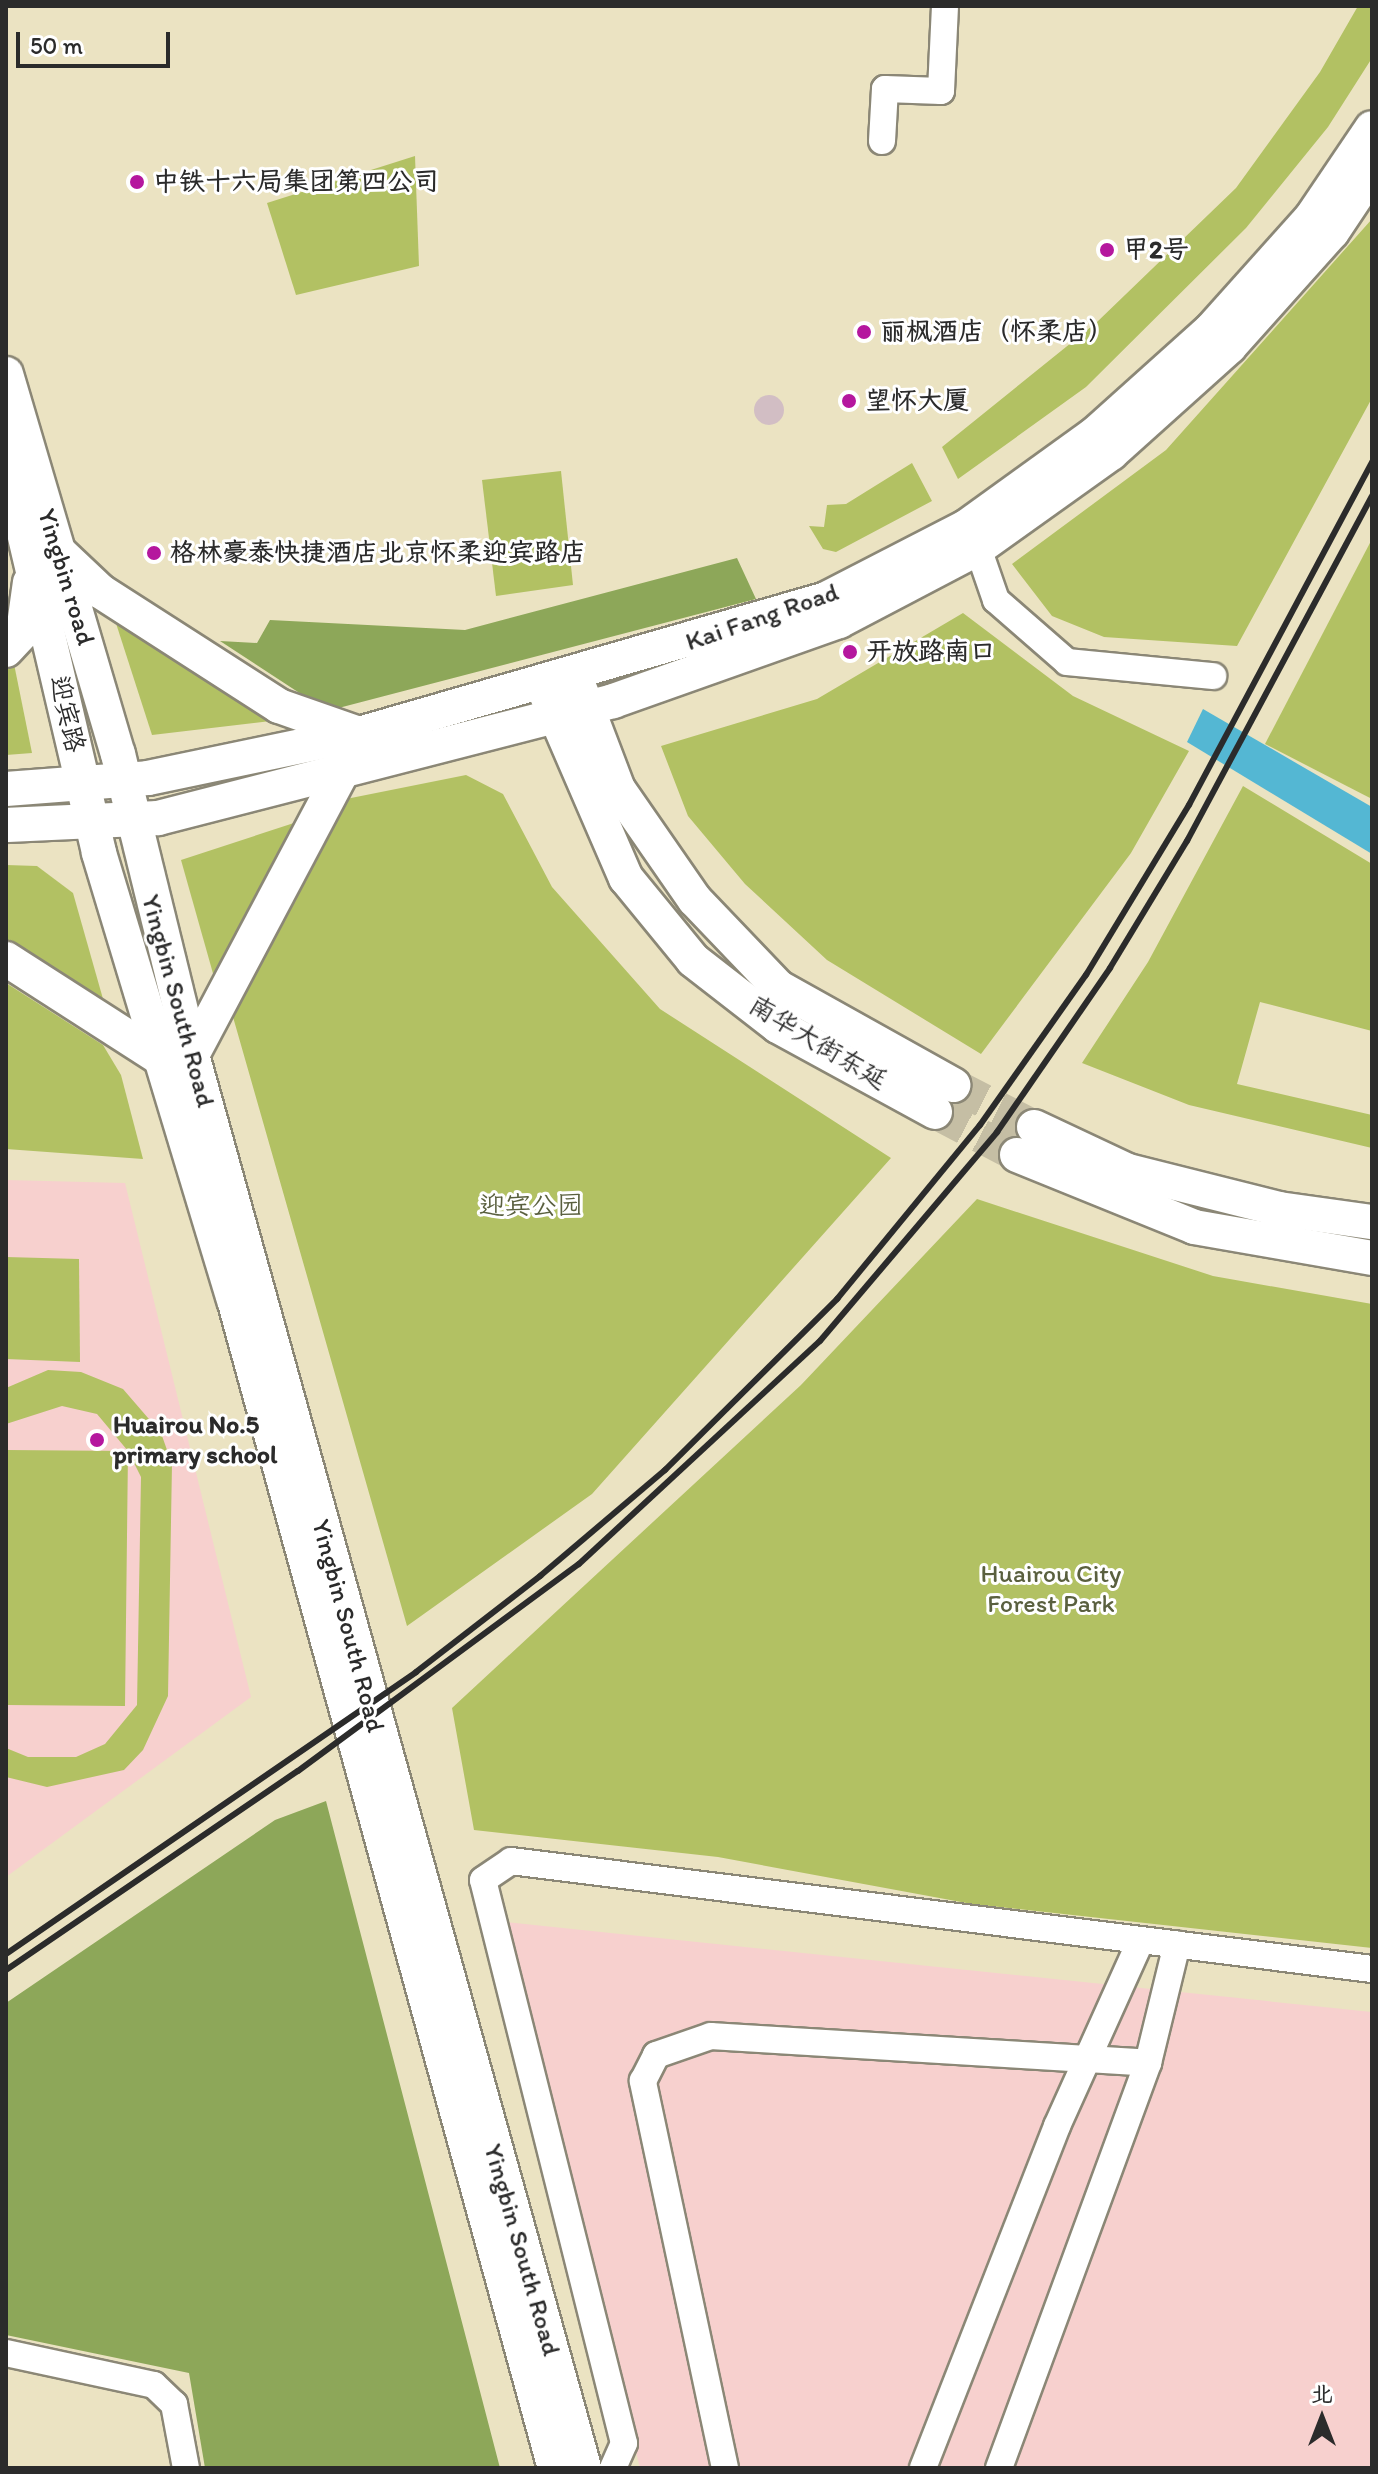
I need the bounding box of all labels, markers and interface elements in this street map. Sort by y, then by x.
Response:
scale bar [20,16,174,66]
text: 50 m [30,31,83,60]
place label: 中铁十六局集团第四公司 [153,166,439,198]
marker: 中铁十六局集团第四公司 [128,173,146,191]
place label: 甲2号 [1123,234,1189,266]
marker: 甲2号 [1098,241,1116,259]
place label: 丽枫酒店（怀柔店） [880,316,1114,348]
marker: 丽枫酒店（怀柔店） [855,323,873,341]
place label: 望怀大厦 [865,385,969,417]
marker: 望怀大厦 [840,392,858,410]
street label: Yingbin road [31,505,101,649]
place label: 格林豪泰快捷酒店北京怀柔迎宾路店 [170,537,586,569]
marker: 格林豪泰快捷酒店北京怀柔迎宾路店 [145,544,163,562]
street label: Kai Fang Road [682,576,842,658]
place label: 开放路南口 [866,636,996,668]
marker: 开放路南口 [841,643,859,661]
street label: 迎宾路 [43,672,91,756]
street label: Yingbin South Road [135,892,221,1110]
street label: 南华大街东延 [743,989,893,1097]
park label: 迎宾公园 [479,1190,583,1222]
place label: Huairou No.5 primary school [113,1409,277,1470]
marker: Huairou No.5 primary school [88,1431,106,1449]
street label: Yingbin South Road [305,1517,391,1735]
park label: Huairou City Forest Park [981,1558,1121,1620]
street label: Yingbin South Road [477,2141,567,2359]
north arrow [1282,2378,1362,2458]
text: 北 [1311,2380,1333,2407]

